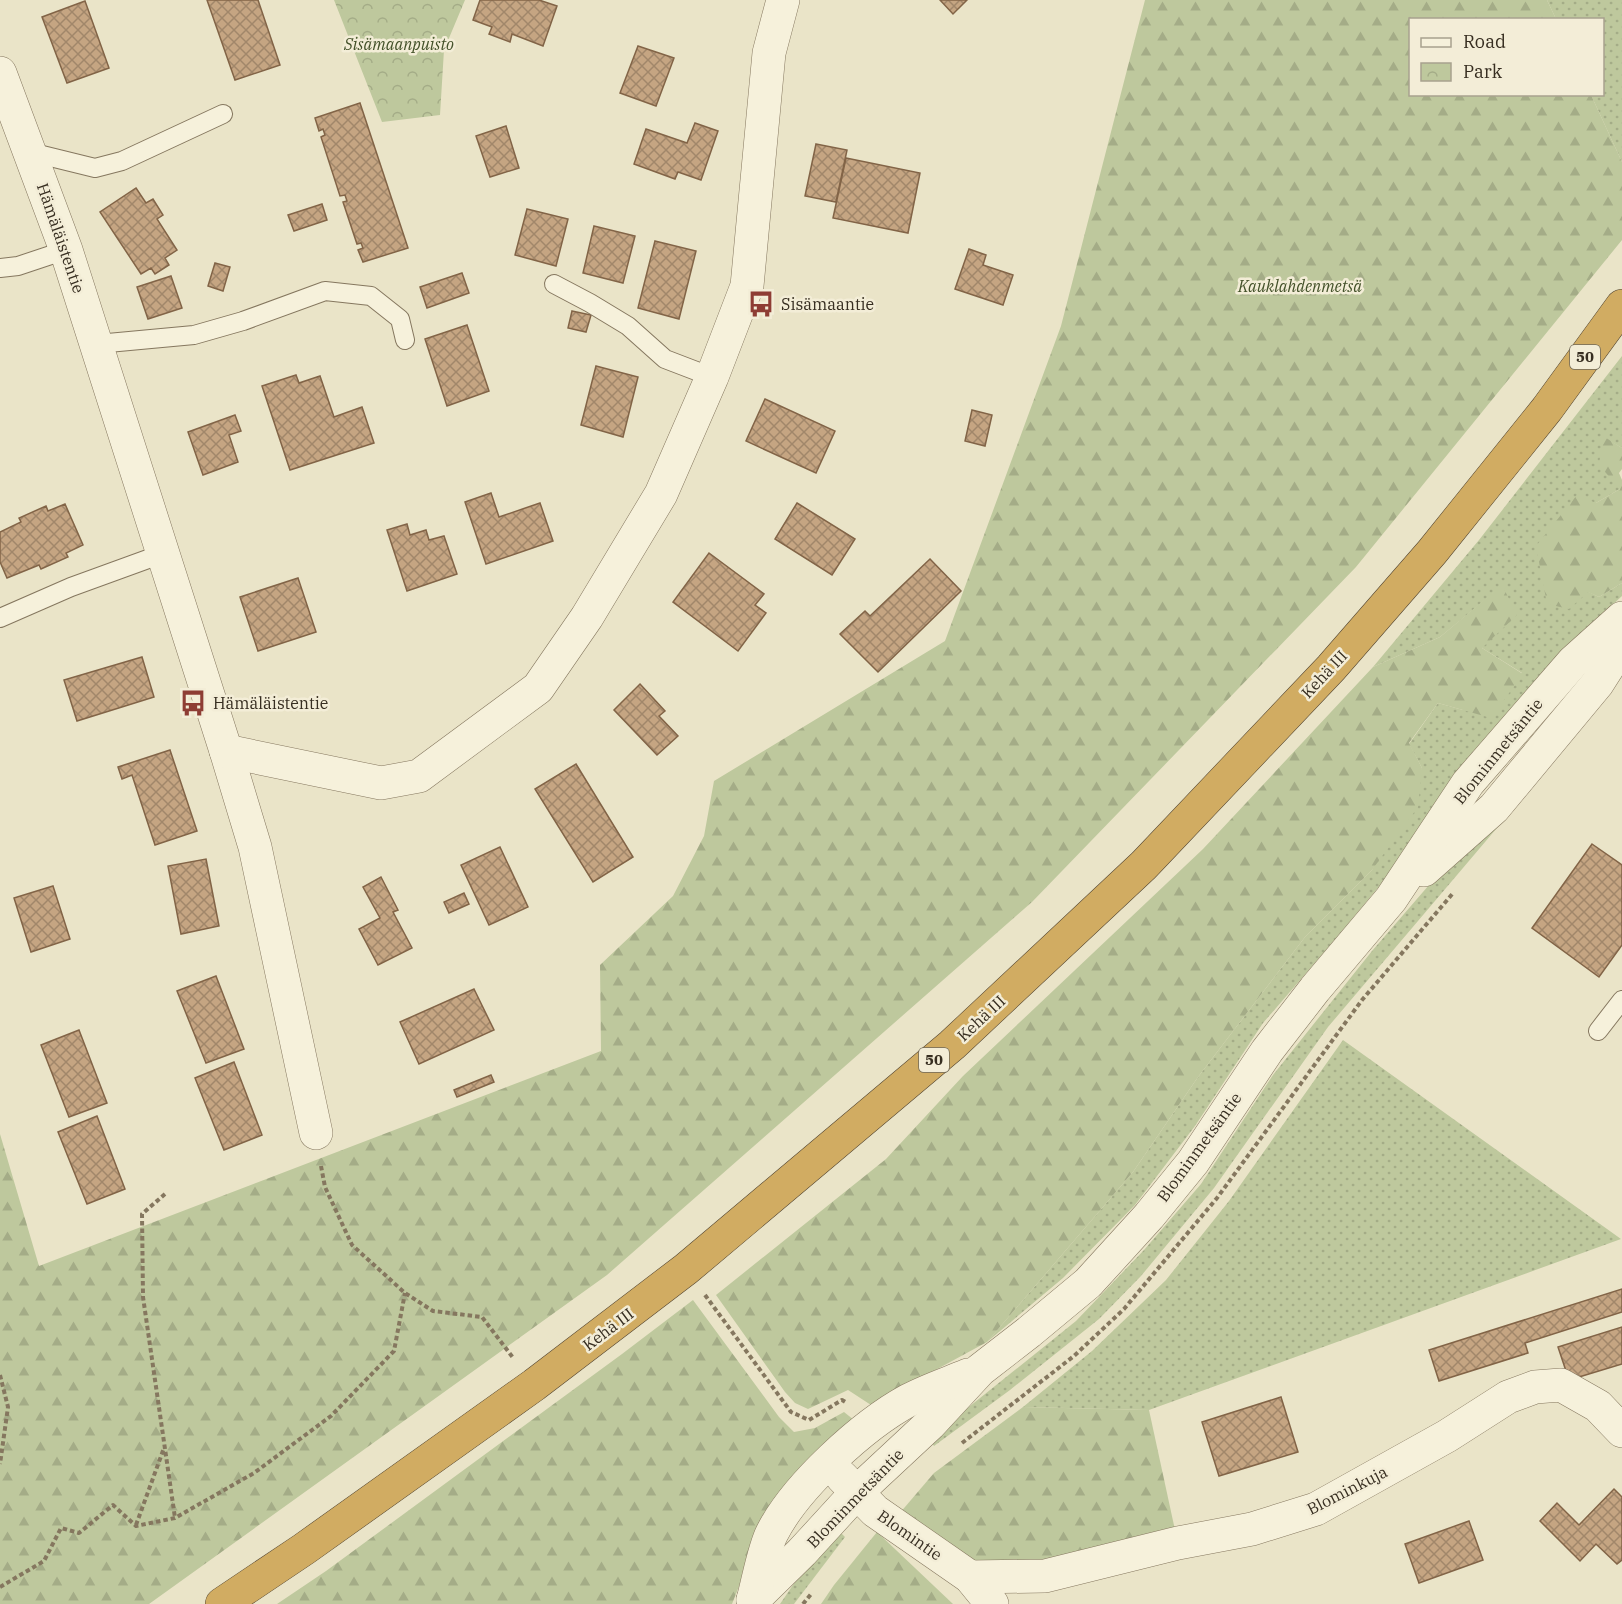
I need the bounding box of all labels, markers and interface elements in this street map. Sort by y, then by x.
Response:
legend [1409,18,1604,96]
text: Road [1463,30,1506,53]
park label: Sisämaanpuisto [343,34,454,54]
text: Park [1463,60,1503,83]
street label: Hämäläistentie [33,180,89,296]
park label: Kauklahdenmetsä [1237,276,1362,296]
bus stop icon: Sisämaantie [746,289,776,319]
place label: Sisämaantie [781,294,874,314]
road number: 50 [1570,345,1600,369]
street label: Kehä III [1297,646,1351,702]
bus stop icon: Hämäläistentie [178,688,208,718]
place label: Hämäläistentie [213,693,328,713]
street label: Blominmetsäntie [1449,694,1547,808]
street label: Kehä III [953,991,1009,1045]
road number: 50 [919,1048,949,1072]
street label: Blominmetsäntie [1153,1088,1245,1206]
street label: Kehä III [579,1303,637,1355]
street label: Blominmetsäntie [802,1444,908,1552]
street label: Blominkuja [1303,1461,1391,1519]
street label: Blomintie [874,1505,946,1565]

